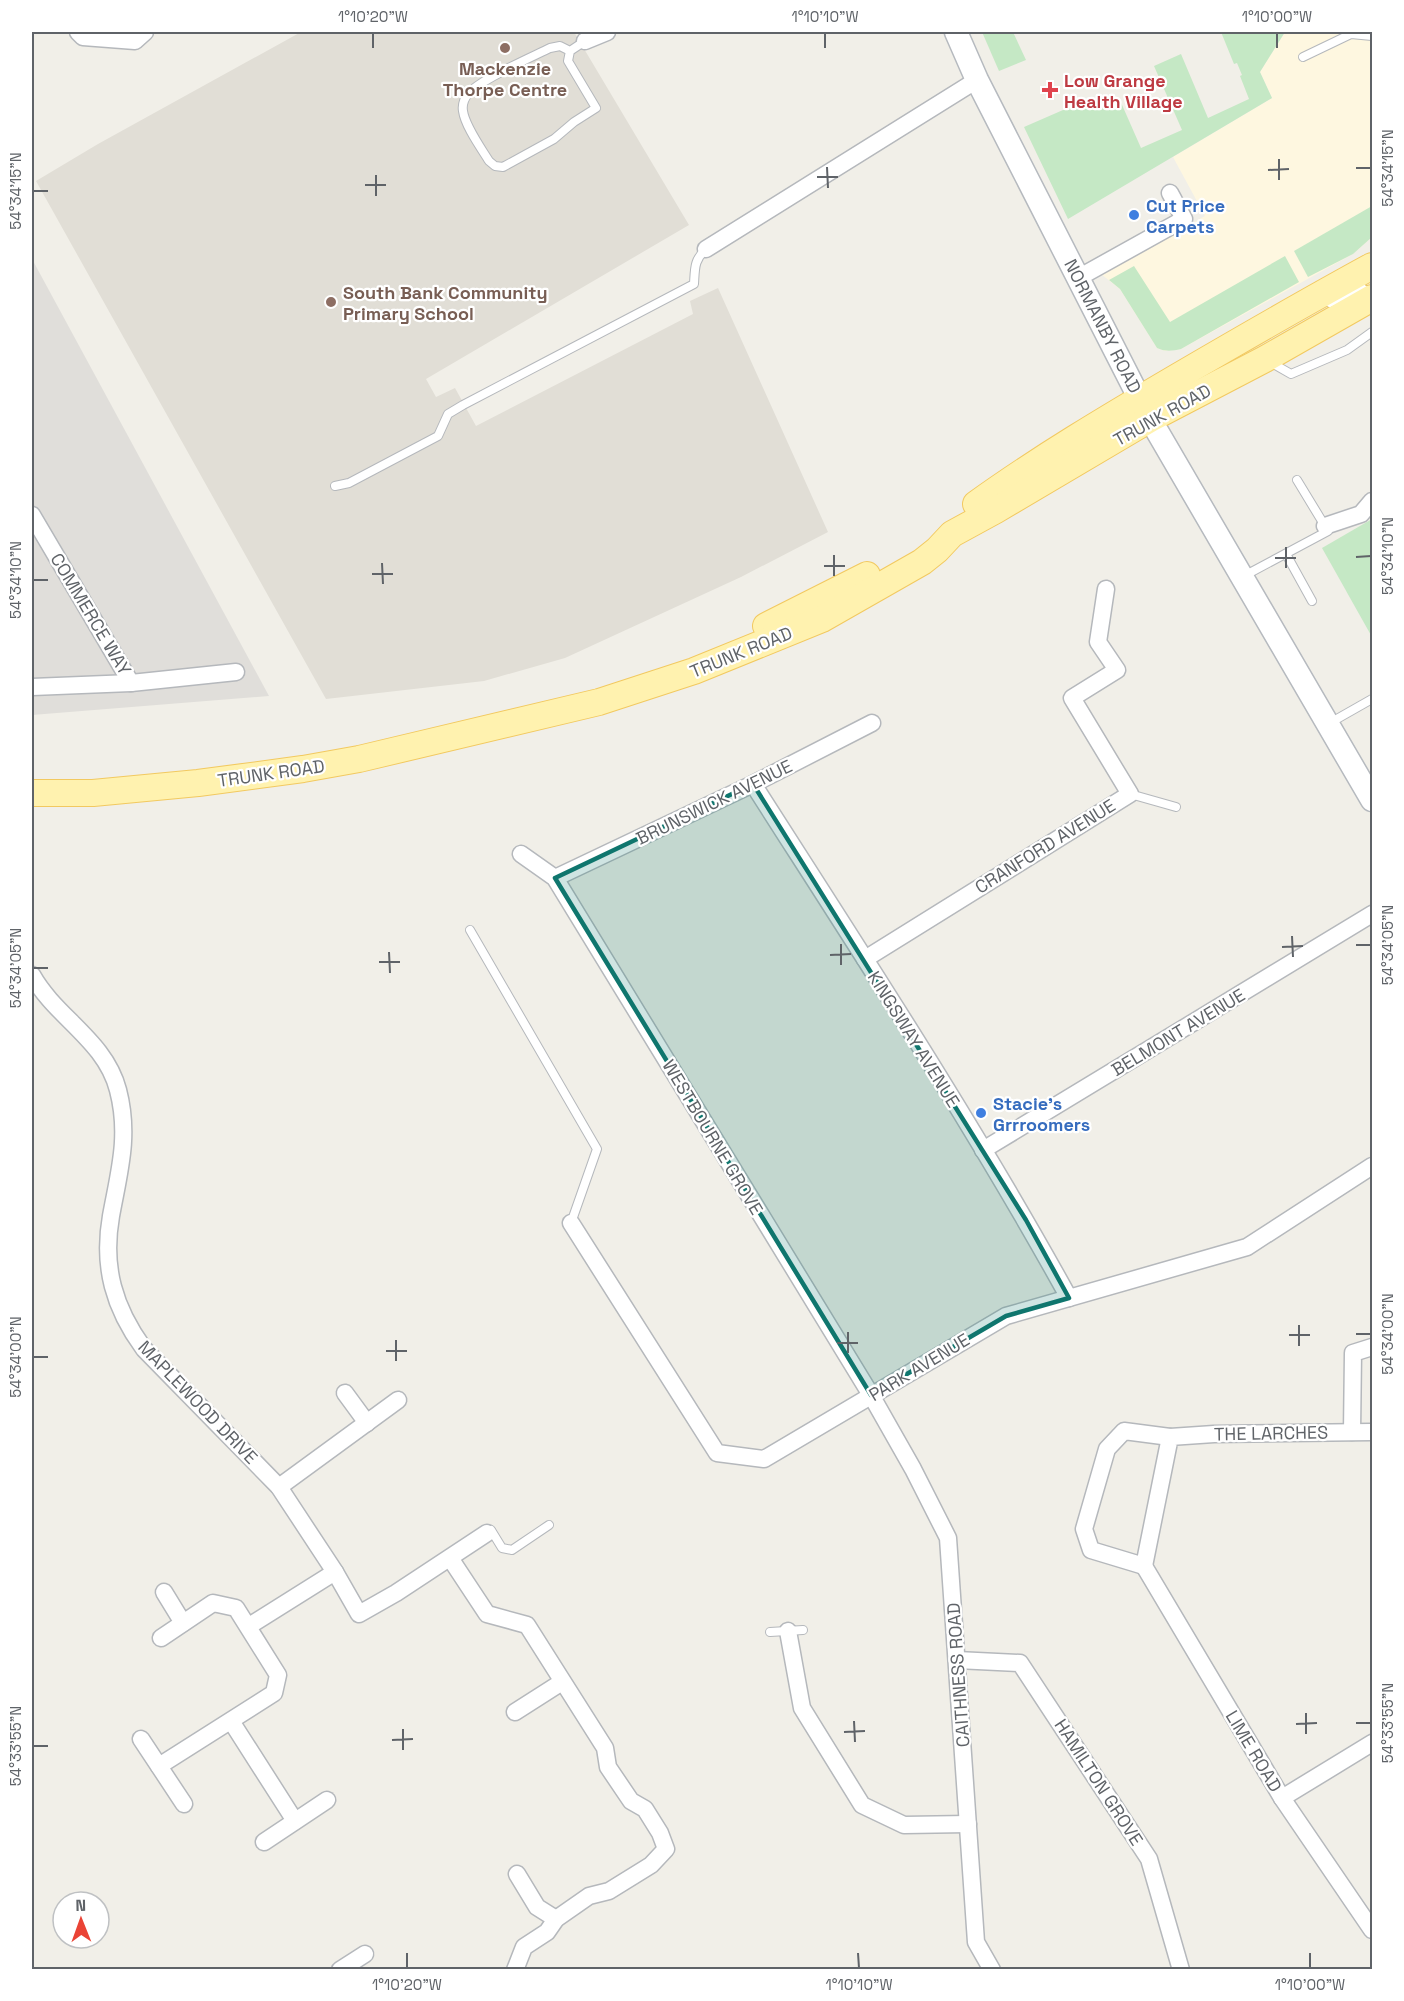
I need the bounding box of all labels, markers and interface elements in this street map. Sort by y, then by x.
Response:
text: 1°10'20"W [338,7,408,26]
text: 1°10'10"W [791,7,859,26]
text: 1°10'00"W [1242,7,1312,26]
marker: Mackenzie Thorpe Centre [498,41,512,55]
place label: Mackenzie Thorpe Centre [443,57,567,101]
place label: Low Grange Health Village [1064,69,1183,113]
marker: Low Grange Health Village [1041,81,1059,99]
text: 54°34'15"N [1378,129,1397,207]
text: 54°34'15"N [6,152,25,230]
place label: Cut Price Carpets [1146,194,1225,238]
marker: Cut Price Carpets [1127,208,1141,222]
street label: NORMANBY ROAD [1059,255,1147,397]
place label: South Bank Community Primary School [343,281,548,325]
marker: South Bank Community Primary School [324,295,338,309]
street label: TRUNK ROAD [1109,379,1215,451]
text: 54°34'10"N [1378,517,1397,595]
text: 54°34'10"N [6,541,25,619]
street label: COMMERCE WAY [45,549,137,679]
street label: TRUNK ROAD [687,621,795,683]
street label: TRUNK ROAD [216,754,326,792]
street label: BRUNSWICK AVENUE [632,754,796,850]
street label: CRANFORD AVENUE [971,794,1119,898]
text: 54°34'05"N [1378,905,1397,985]
text: 54°34'05"N [6,928,25,1008]
street label: KINGSWAY AVENUE [863,967,965,1111]
street label: BELMONT AVENUE [1107,983,1249,1081]
street label: WESTBOURNE GROVE [657,1055,769,1219]
place label: Stacie's Grrroomers [993,1092,1090,1136]
marker: Stacie's Grrroomers [974,1106,988,1120]
text: 54°34'00"N [1378,1293,1397,1375]
text: 54°34'00"N [6,1316,25,1398]
street label: PARK AVENUE [864,1328,974,1406]
street label: MAPLEWOOD DRIVE [133,1336,263,1468]
street label: THE LARCHES [1214,1421,1328,1445]
street label: CAITHNESS ROAD [941,1602,975,1748]
text: 54°33'55"N [1378,1683,1397,1763]
text: 54°33'55"N [6,1706,25,1786]
street label: LIME ROAD [1221,1706,1287,1796]
street label: HAMILTON GROVE [1050,1714,1148,1850]
north arrow [51,1890,111,1950]
text: N [75,1895,86,1916]
text: 1°10'20"W [372,1975,442,1994]
text: 1°10'10"W [825,1975,893,1994]
text: 1°10'00"W [1275,1975,1345,1994]

